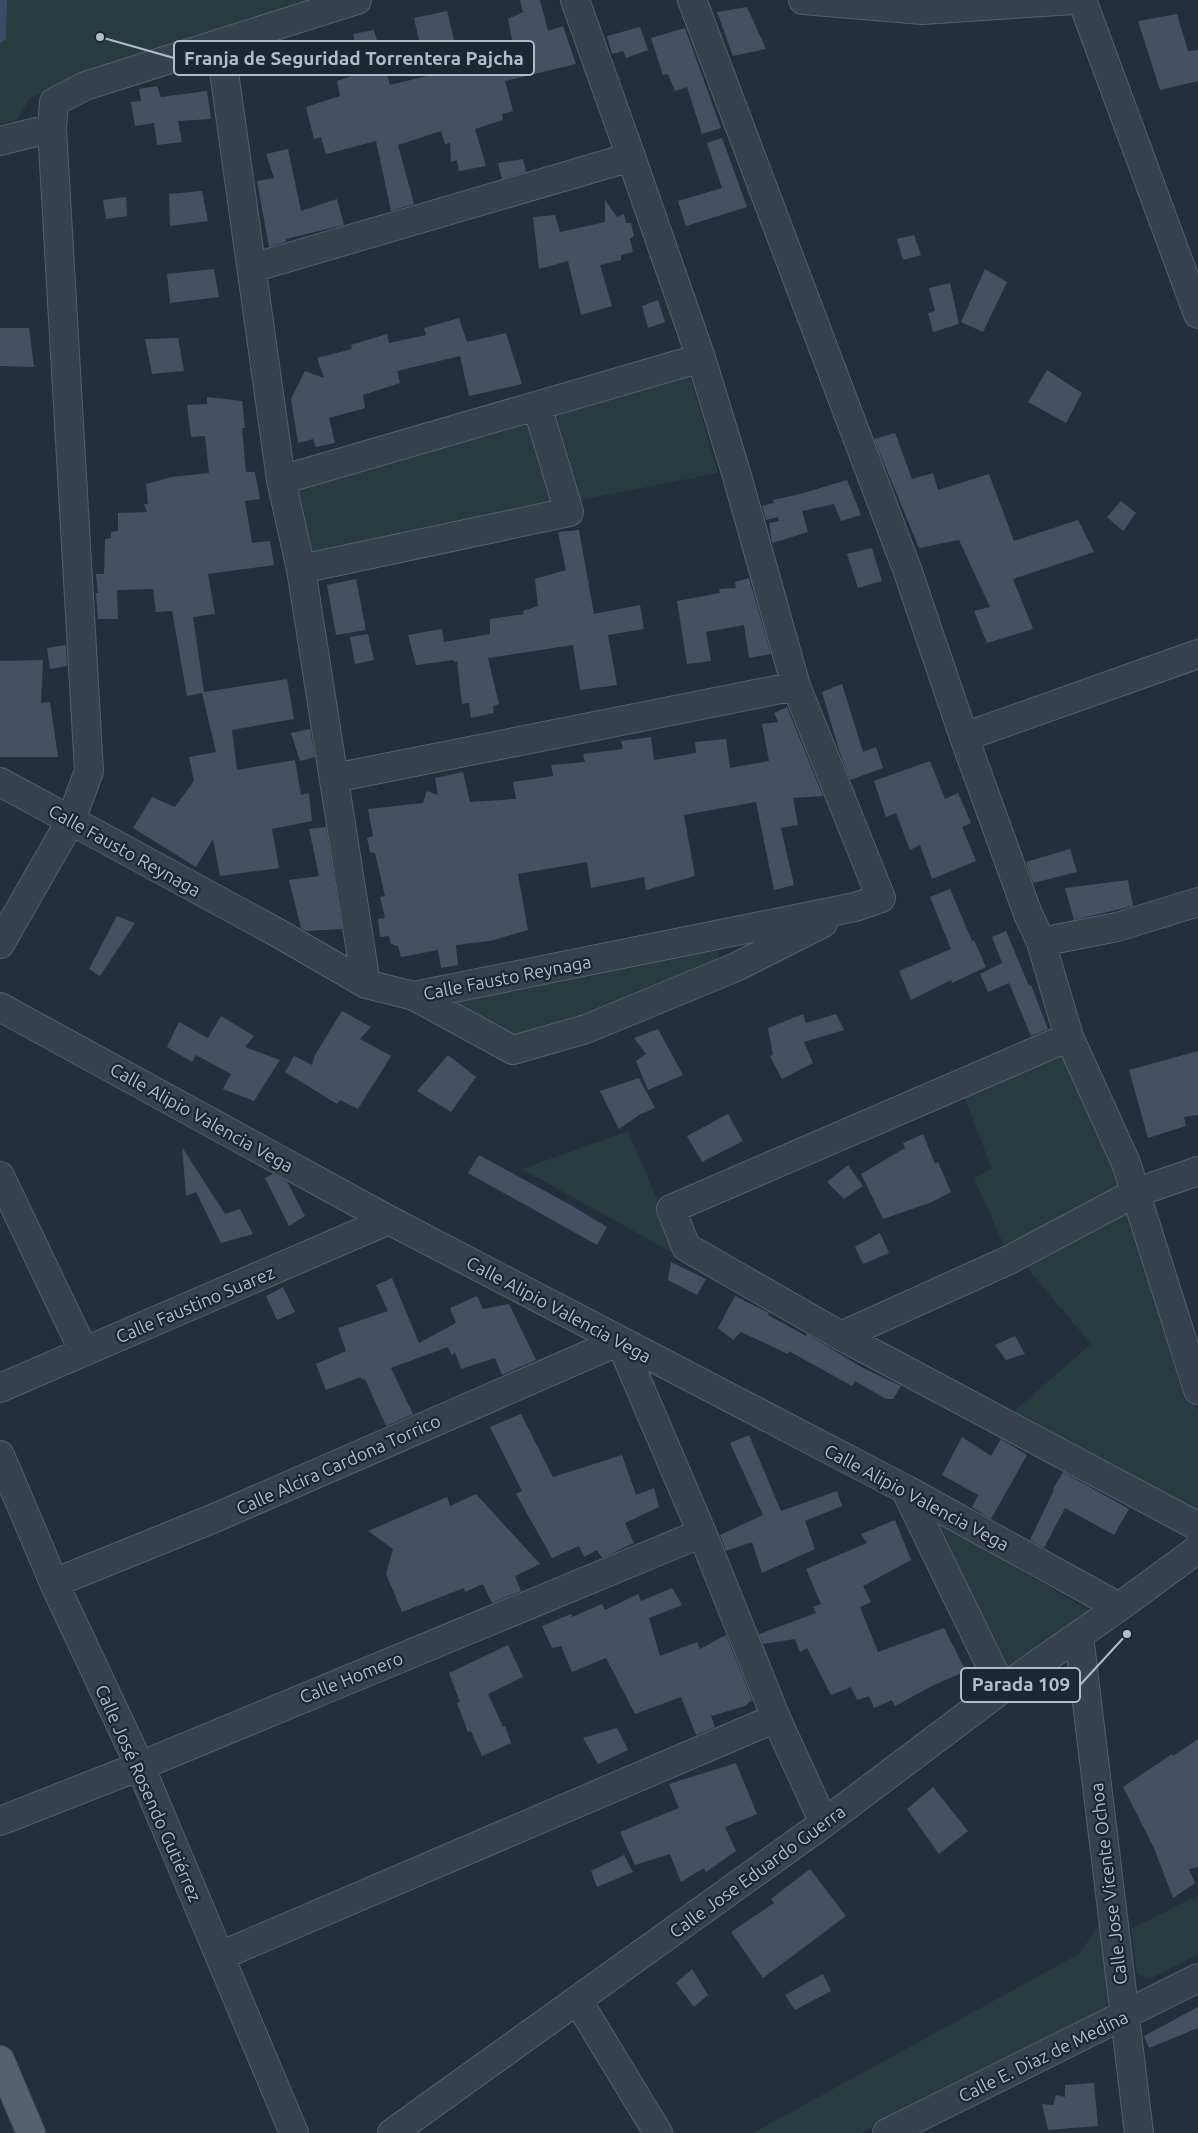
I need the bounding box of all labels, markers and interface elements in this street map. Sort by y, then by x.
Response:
callout: Franja de Seguridad Torrentera Pajcha [174,41,534,75]
text: Franja de Seguridad Torrentera Pajcha [184,47,524,69]
street label: Calle Fausto Reynaga [46,800,204,900]
street label: Calle Fausto Reynaga [421,951,593,1003]
street label: Calle Alipio Valencia Vega [107,1058,297,1176]
street label: Calle Alipio Valencia Vega [463,1252,655,1366]
street label: Calle Faustino Suarez [113,1262,277,1346]
street label: Calle Alcira Cardona Torrico [233,1410,443,1518]
street label: Calle Alipio Valencia Vega [821,1440,1013,1554]
street label: Calle Homero [296,1647,406,1707]
callout: Parada 109 [961,1668,1080,1702]
text: Parada 109 [972,1673,1070,1695]
street label: Calle José Rosendo Gutiérrez [92,1681,206,1905]
street label: Calle Jose Vicente Ochoa [1086,1782,1130,1986]
street label: Calle Jose Eduardo Guerra [665,1801,849,1941]
street label: Calle E. Diaz de Medina [955,2006,1131,2106]

